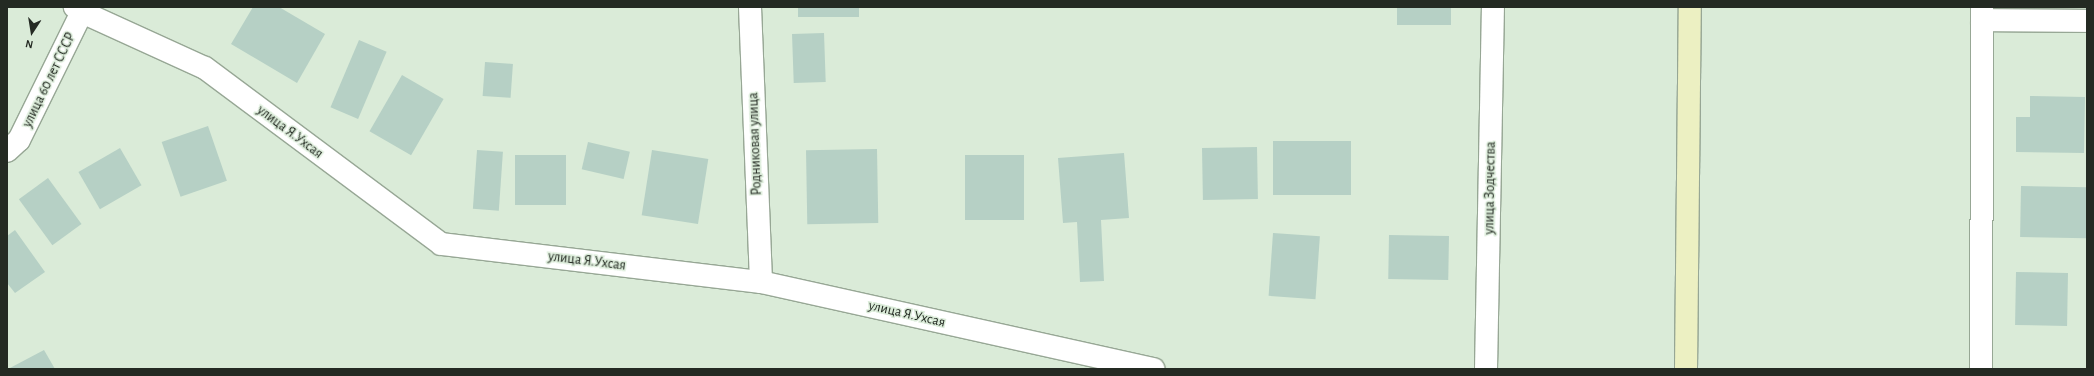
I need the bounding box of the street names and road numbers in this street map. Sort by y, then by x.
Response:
street label: улица 60 лет СССР [19,30,79,130]
street label: Родниковая улица [745,92,765,196]
street label: улица Я.Ухсая [254,102,326,162]
street label: улица Зодчества [1481,141,1499,235]
street label: улица Я.Ухсая [547,248,627,274]
street label: улица Я.Ухсая [867,297,947,331]

